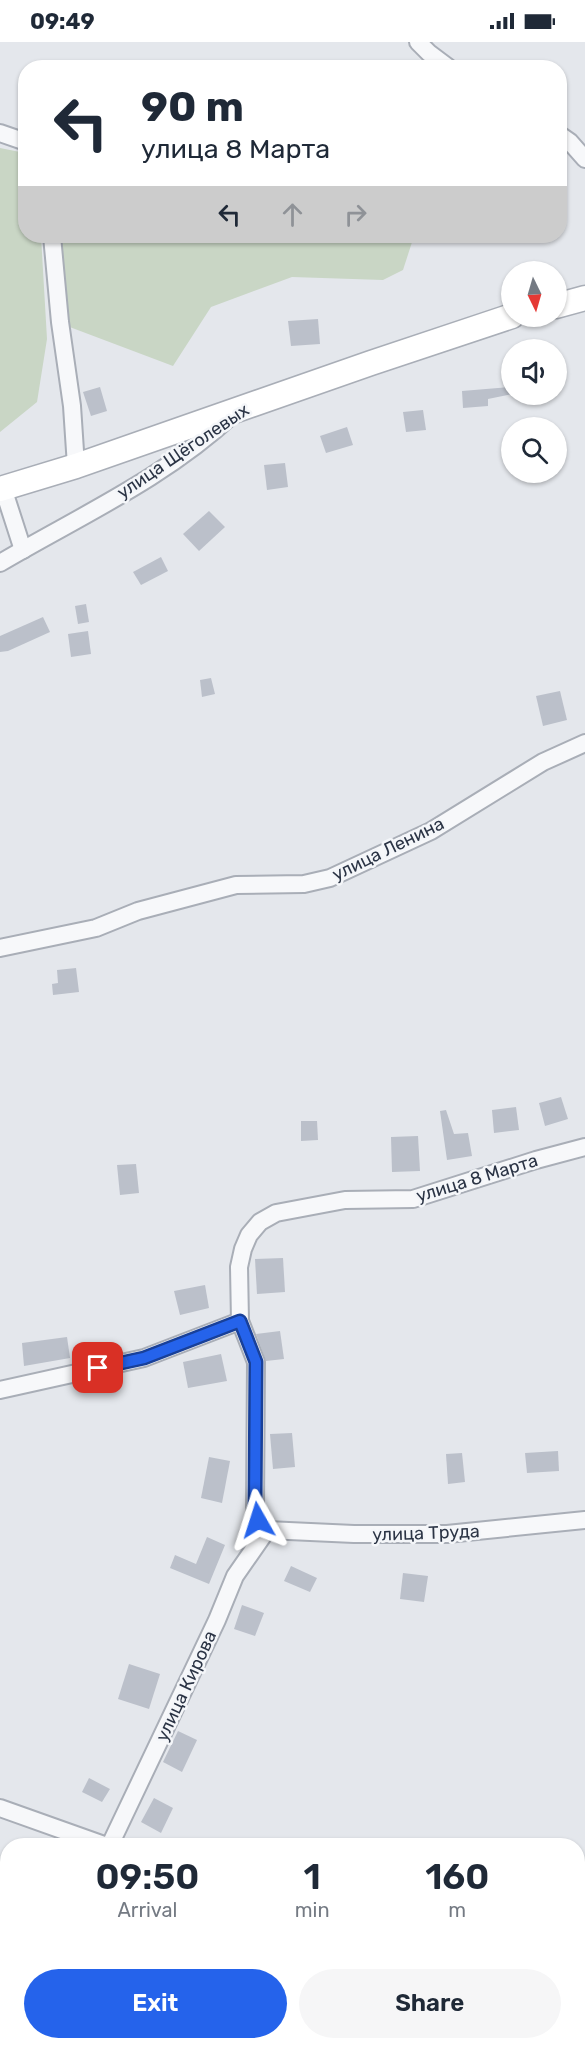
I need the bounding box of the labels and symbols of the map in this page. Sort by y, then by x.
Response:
north arrow [501,261,567,327]
street label: улица Щёголевых [113,399,253,503]
street label: улица Ленина [328,812,448,886]
street label: улица 8 Марта [413,1149,541,1207]
pin [72,1342,123,1393]
position arrow [226,1488,290,1552]
street label: улица Труда [372,1520,480,1546]
street label: улица Кирова [151,1627,221,1745]

